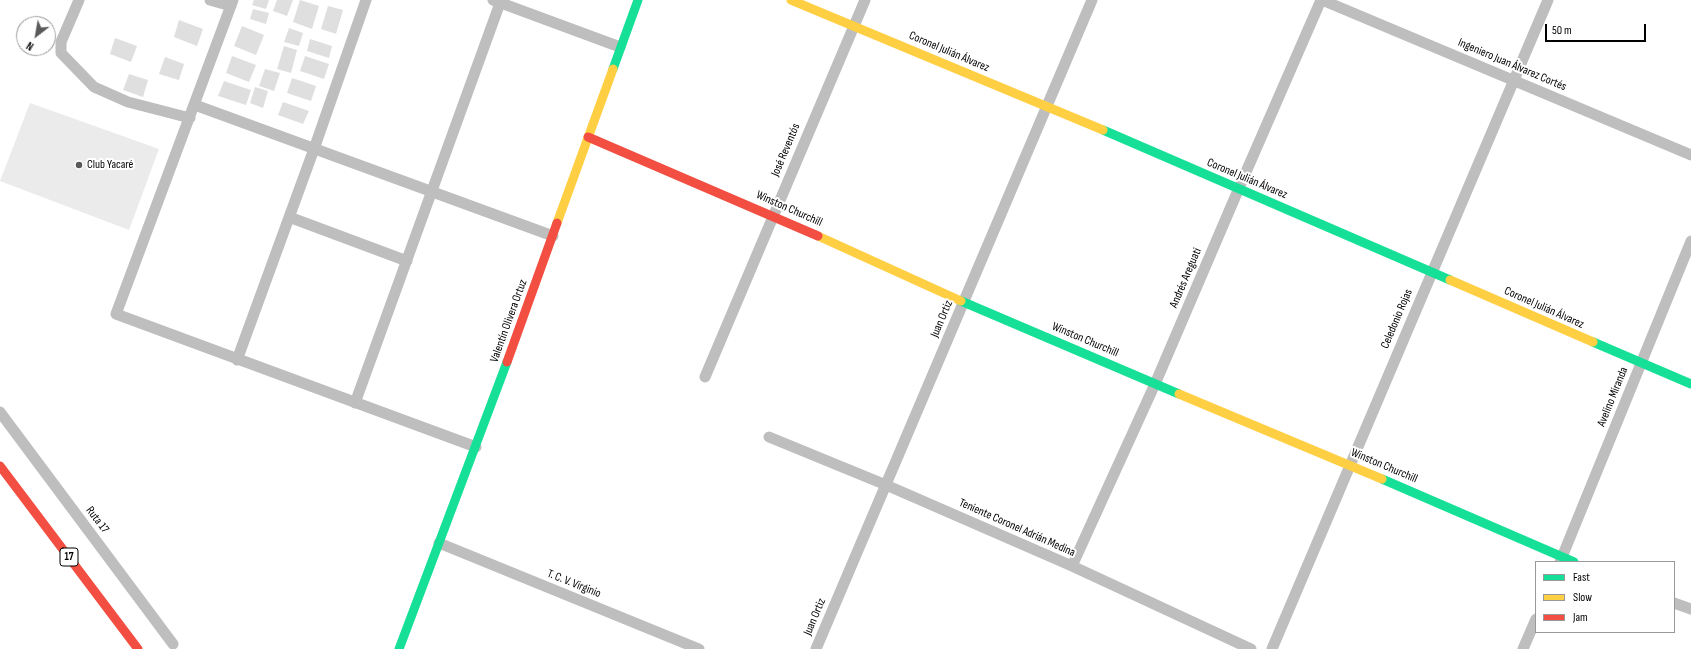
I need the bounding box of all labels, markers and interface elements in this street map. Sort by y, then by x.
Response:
north arrow [16,16,56,56]
scale bar [1547,16,1648,42]
text: 50 m [1552,23,1572,38]
street label: Coronel Julián Álvarez [907,29,991,75]
street label: Ingeniero Juan Álvarez Cortés [1456,36,1568,94]
text: N [24,39,36,53]
street label: José Reventós [768,121,804,179]
street label: Coronel Julián Álvarez [1205,156,1289,202]
place label: Club Yacaré [87,158,133,172]
marker: Club Yacaré [74,160,84,170]
street label: Winston Churchill [754,188,824,230]
street label: Andrés Areguati [1167,246,1205,310]
street label: Valentín Olivera Ortuz [487,278,531,364]
street label: Coronel Julián Álvarez [1502,284,1586,332]
street label: Celedonio Rojas [1378,287,1416,351]
street label: Juan Ortiz [928,298,956,340]
street label: Winston Churchill [1050,320,1120,360]
street label: Avelino Miranda [1595,365,1631,429]
street label: Winston Churchill [1349,446,1419,486]
street label: Teniente Coronel Adrián Medina [957,496,1077,560]
street label: Ruta 17 [82,504,112,536]
road number: 17 [60,548,78,566]
legend [1535,561,1675,633]
street label: T. C. V. Virginio [545,567,603,601]
text: Fast [1573,570,1590,585]
text: Slow [1573,590,1592,605]
street label: Juan Ortiz [801,596,829,638]
text: Jam [1573,610,1588,625]

